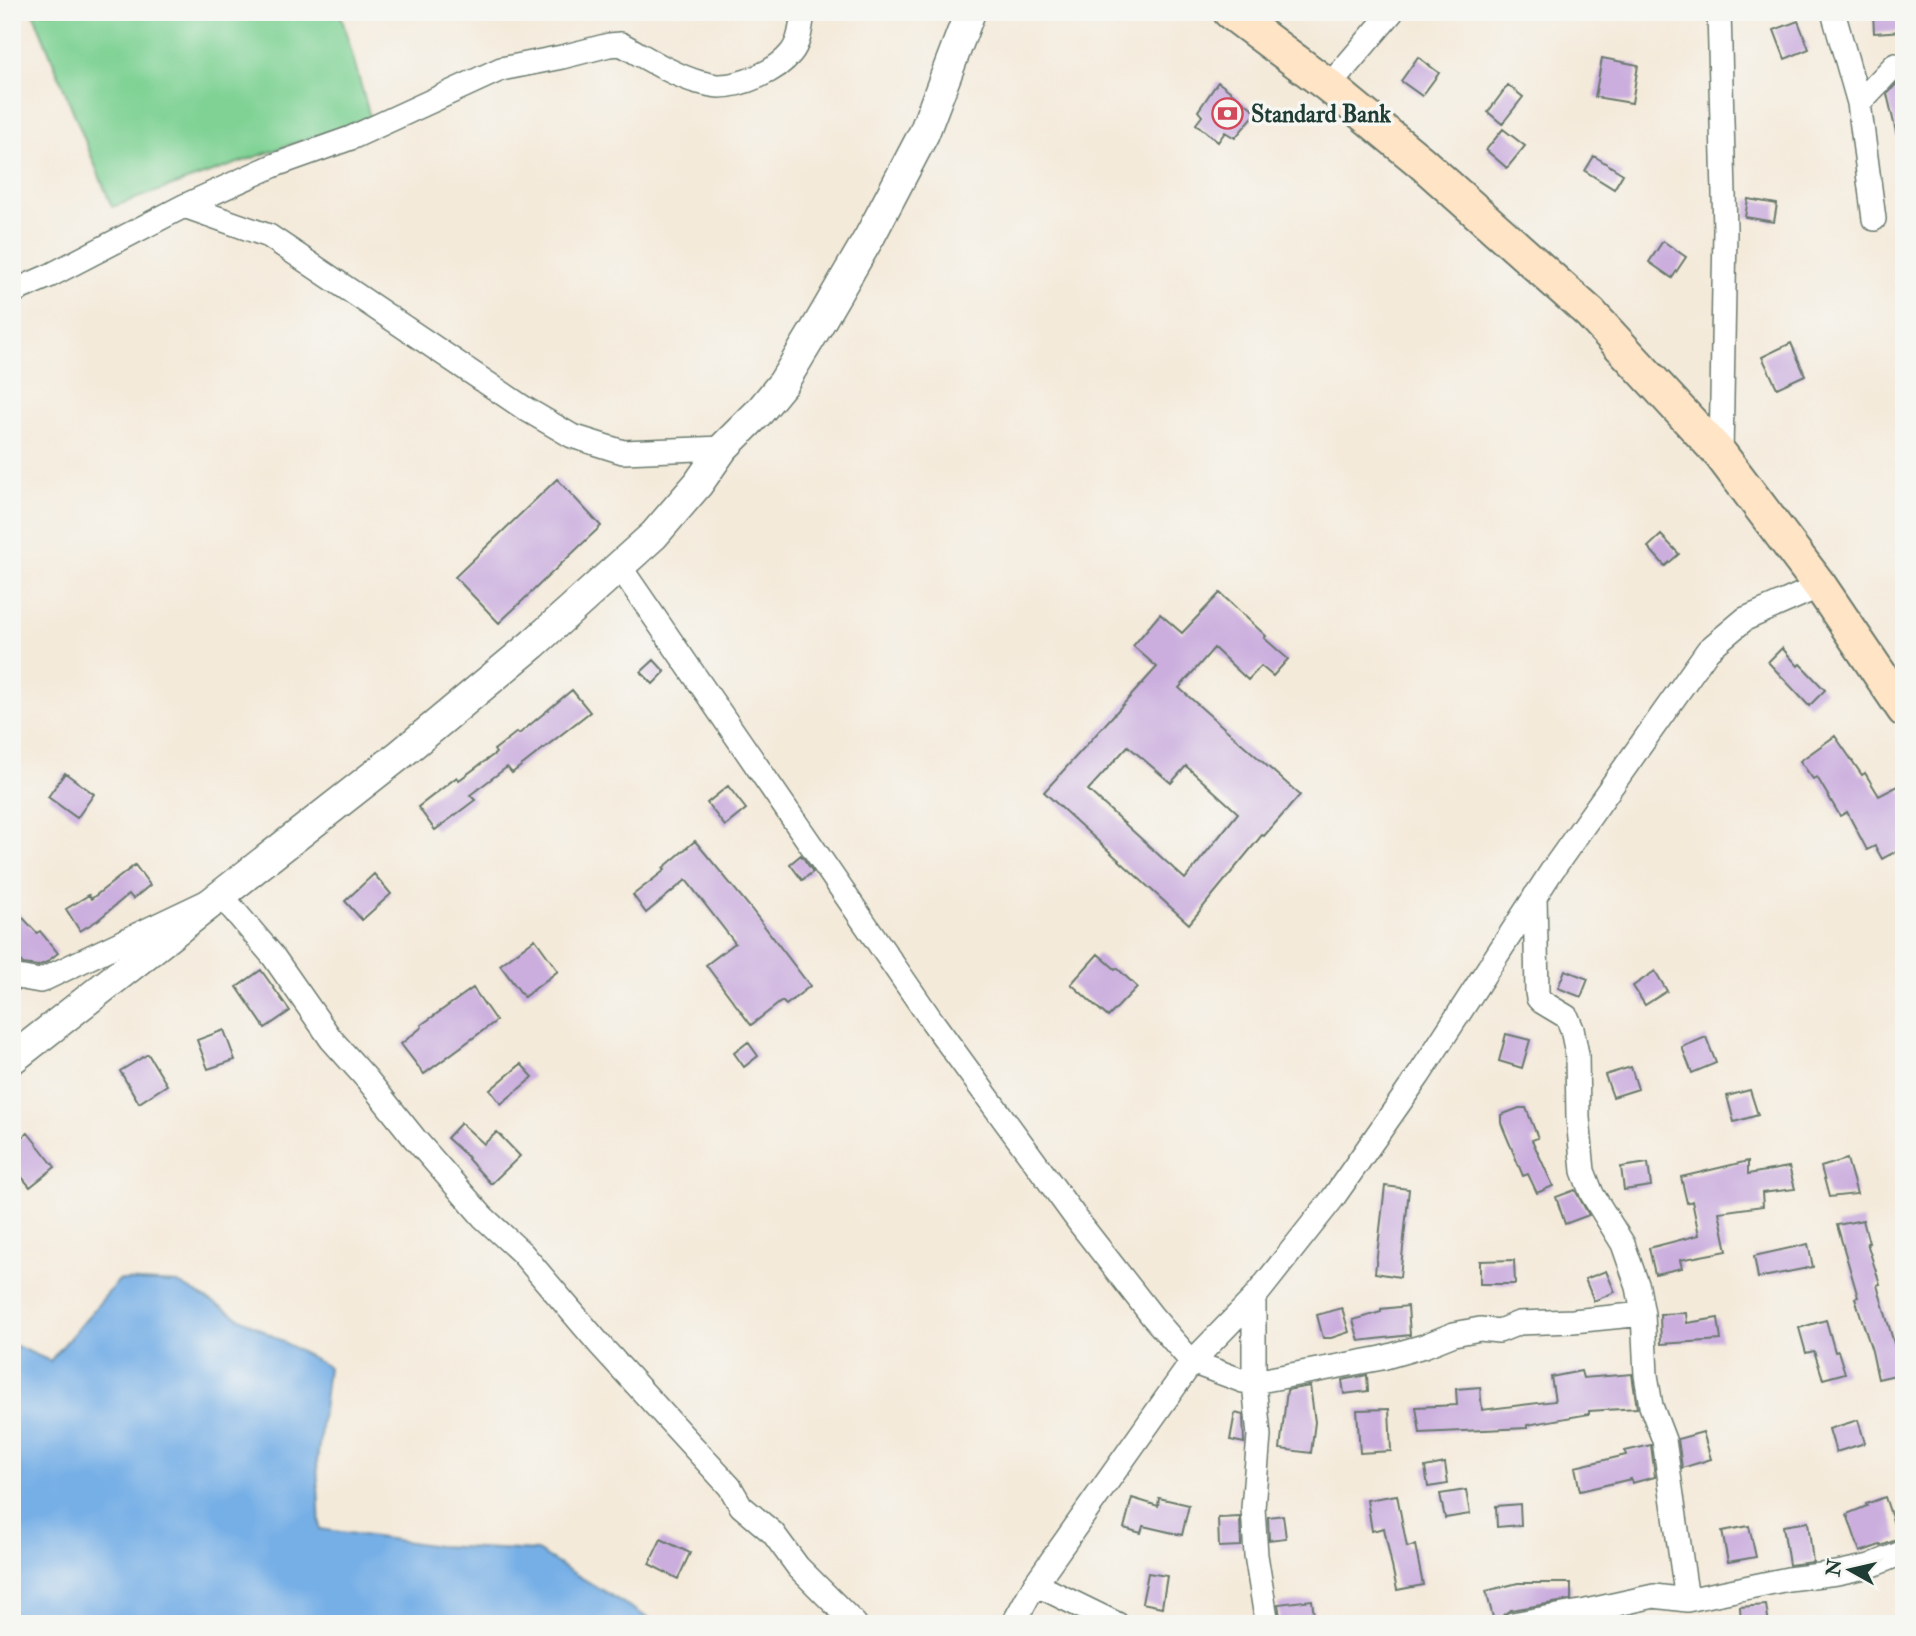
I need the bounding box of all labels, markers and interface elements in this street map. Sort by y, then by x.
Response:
bank icon: Standard Bank [1211,97,1245,131]
place label: Standard Bank [1251,99,1392,130]
north arrow [1814,1534,1884,1604]
text: N [1821,1557,1847,1579]

